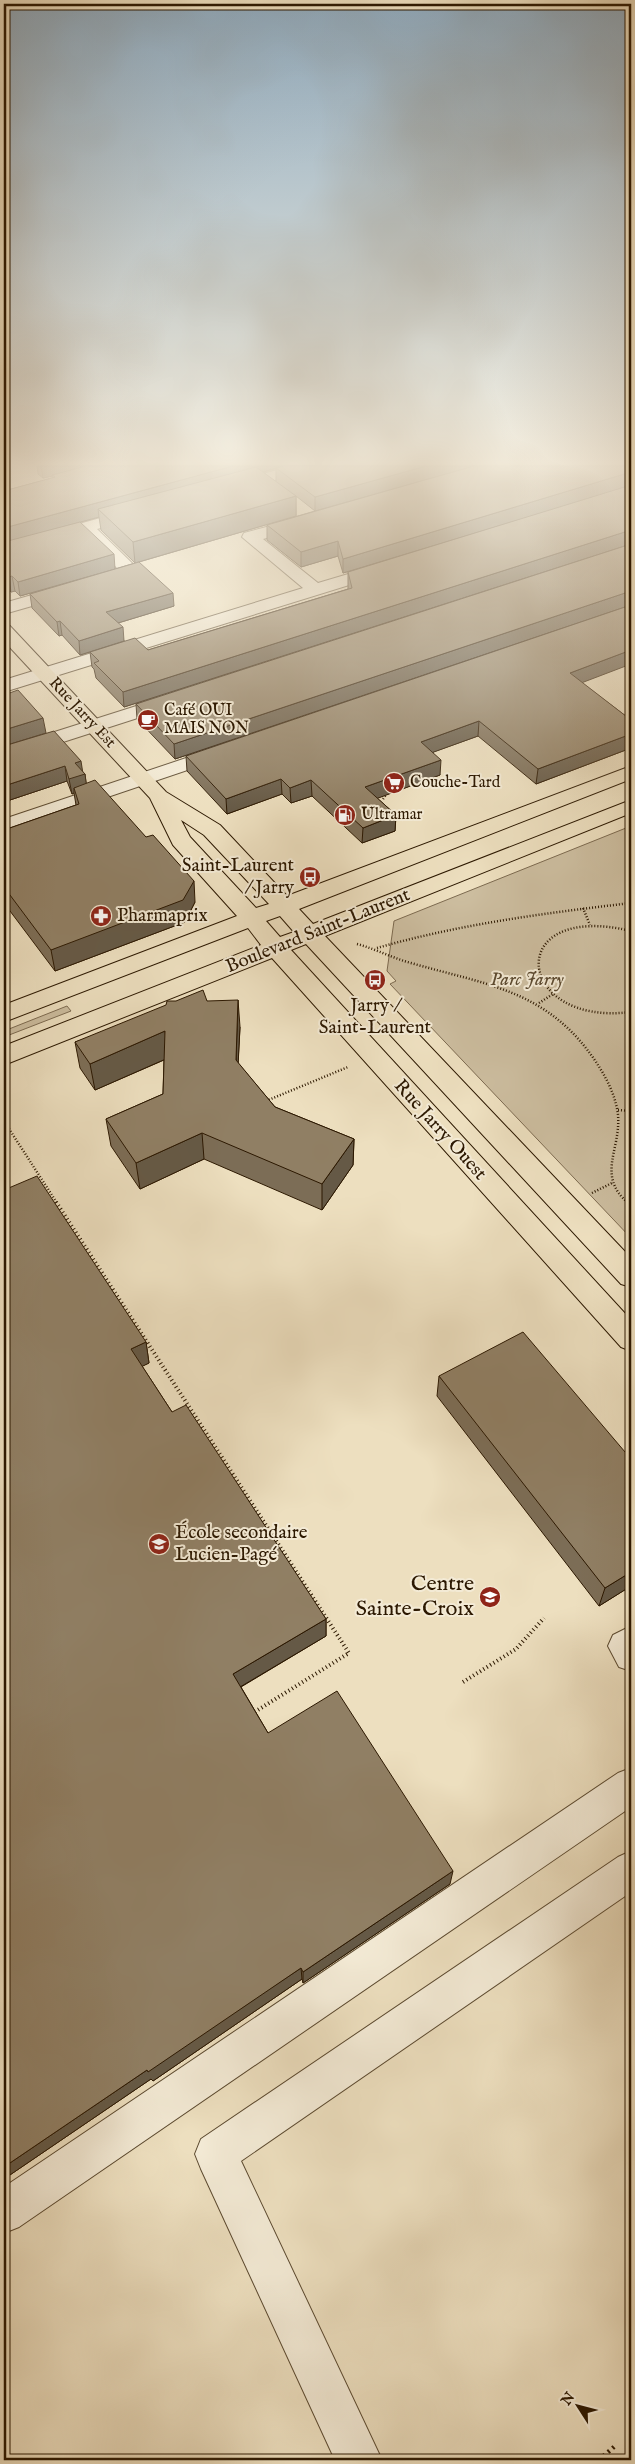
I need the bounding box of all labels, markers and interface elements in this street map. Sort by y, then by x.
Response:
street label: Rue Jarry Est [44,673,120,753]
place label: Café OUI MAIS NON [164,701,249,739]
cafe icon: Café OUI MAIS NON [136,708,160,732]
supermarket icon: Couche-Tard [382,771,406,795]
place label: Couche-Tard [410,773,501,793]
fuel station icon: Ultramar [333,803,357,827]
place label: Ultramar [361,805,423,825]
place label: Saint-Laurent / Jarry [182,854,295,900]
bus stop icon: Saint-Laurent / Jarry [298,865,322,889]
street label: Boulevard Saint-Laurent [222,883,414,979]
pharmacy icon: Pharmaprix [89,904,113,928]
place label: Pharmaprix [117,904,208,928]
bus stop icon: Jarry / Saint-Laurent [363,968,387,992]
park label: Parc Jarry [490,968,565,992]
place label: Jarry / Saint-Laurent [319,994,432,1040]
street label: Rue Jarry Ouest [388,1075,492,1186]
place label: École secondaire Lucien-Pagé [175,1520,308,1567]
school or university icon: École secondaire Lucien-Pagé [147,1532,171,1556]
place label: Centre Sainte-Croix [356,1570,474,1623]
school or university icon: Centre Sainte-Croix [478,1585,502,1609]
north arrow [552,2382,602,2432]
text: N [557,2389,579,2410]

